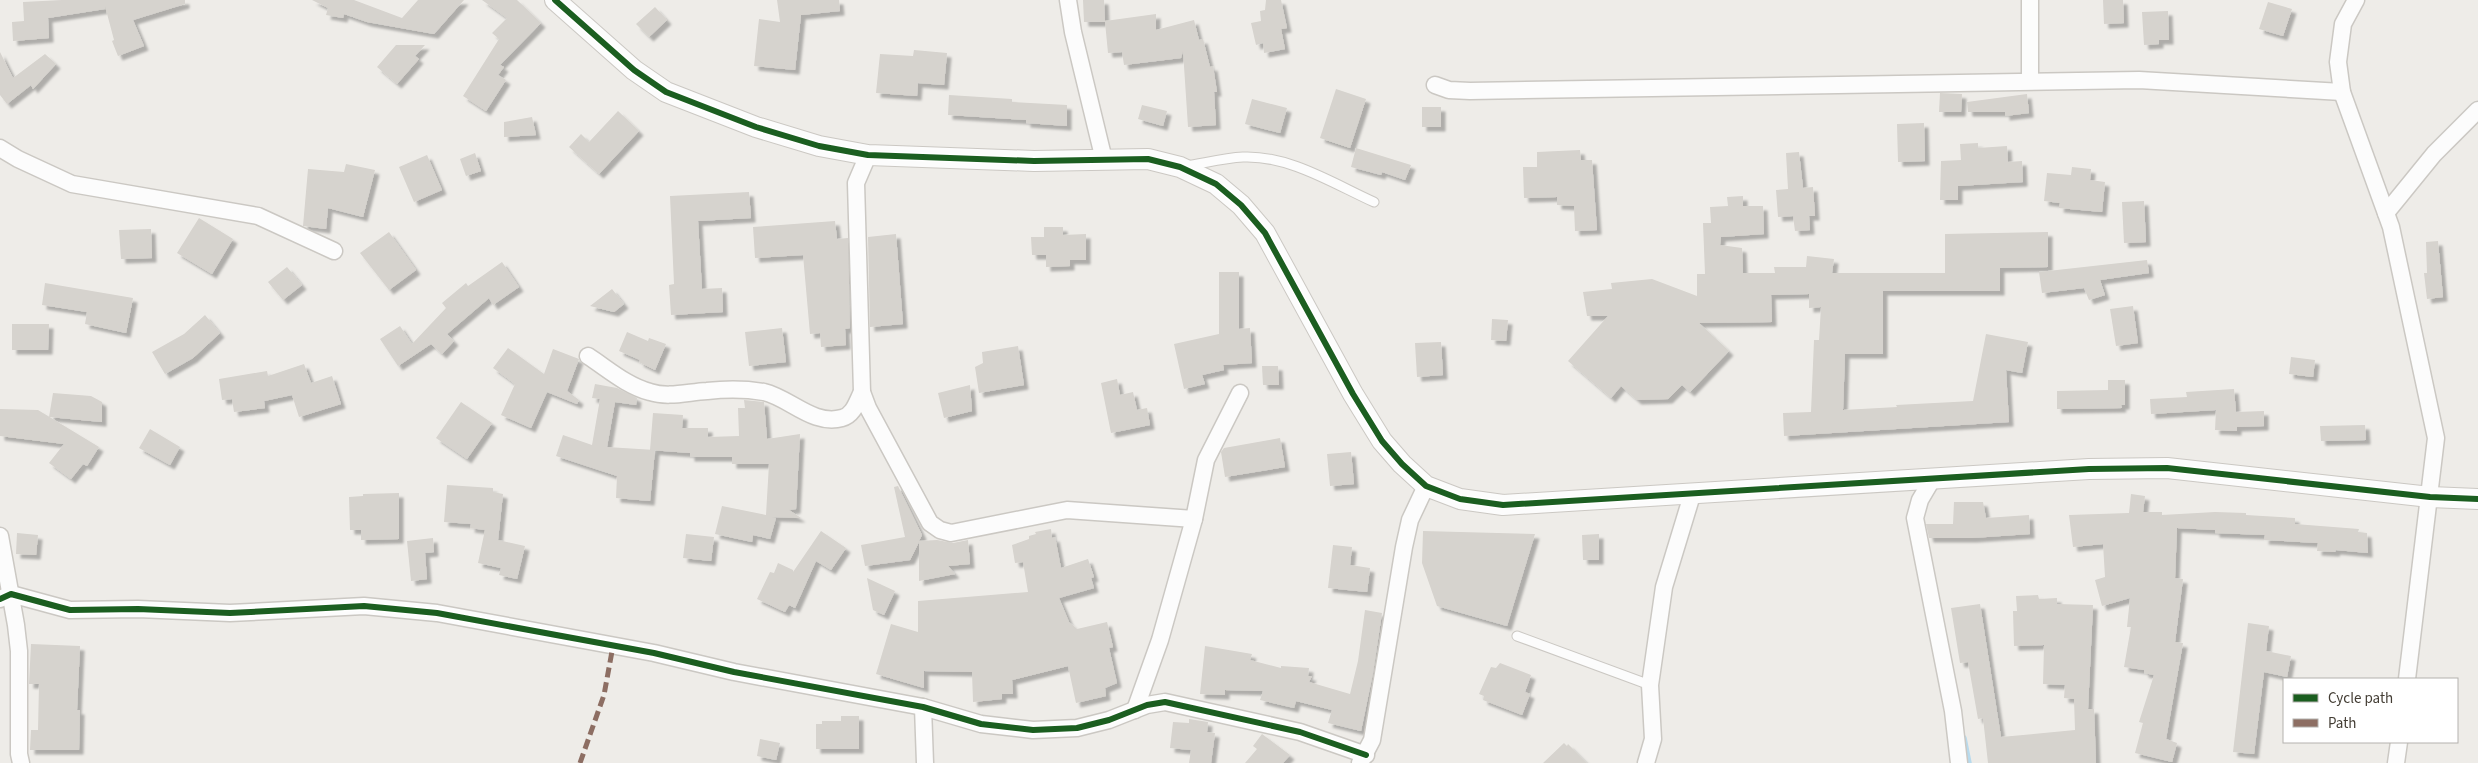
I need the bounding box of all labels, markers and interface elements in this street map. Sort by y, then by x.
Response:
legend [2283,678,2458,743]
text: Cycle path [2328,688,2393,709]
text: Path [2328,713,2356,734]

